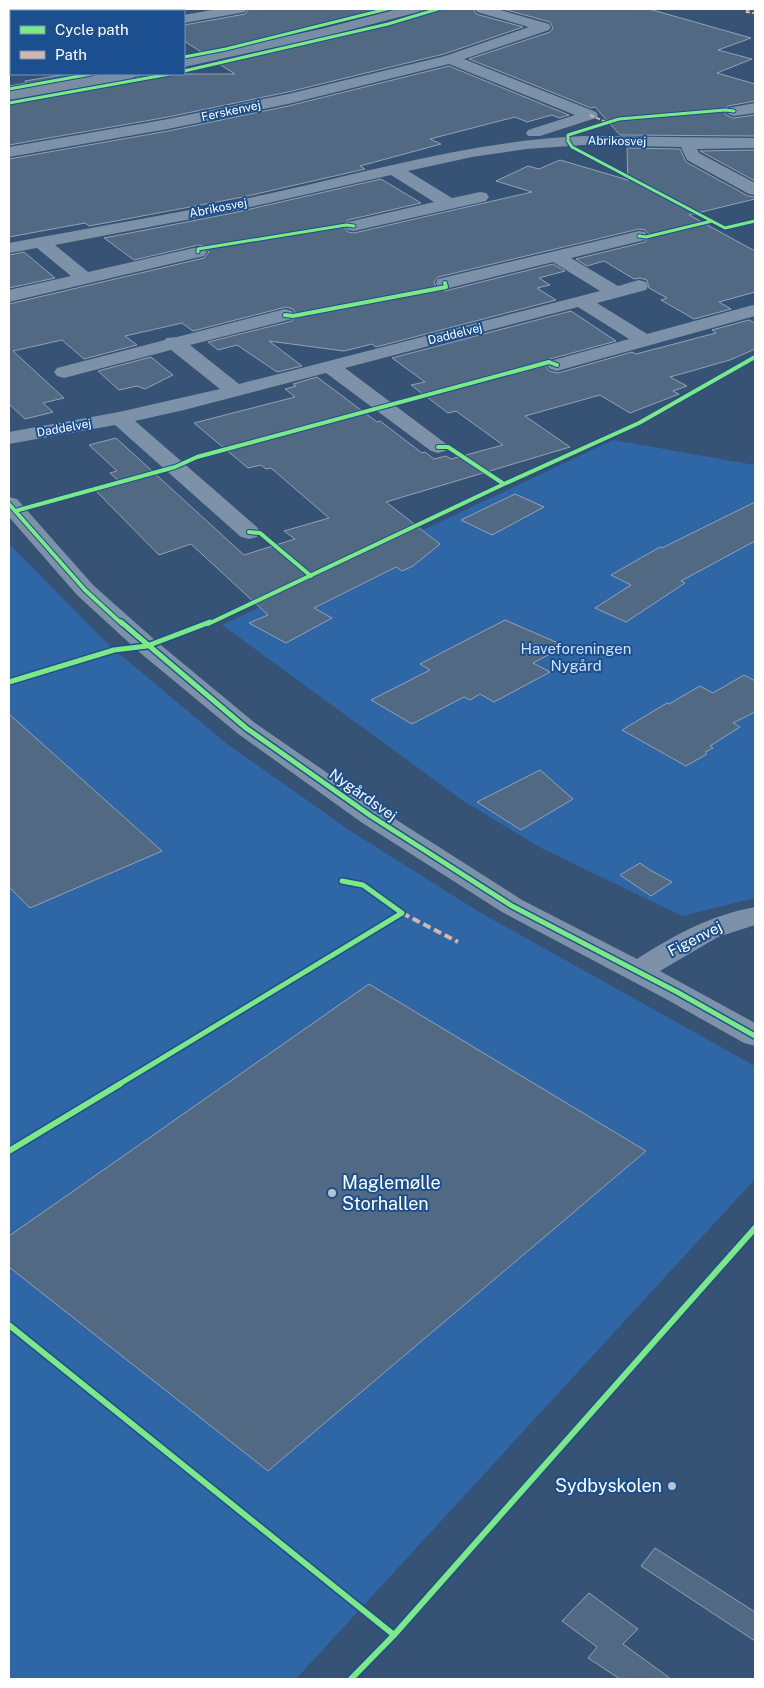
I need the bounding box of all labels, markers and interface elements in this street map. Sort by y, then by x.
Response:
legend [10,10,185,75]
text: Cycle path [55,21,129,38]
text: Path [55,46,87,63]
street label: Ferskenvej [200,98,262,124]
street label: Abrikosvej [588,133,646,149]
street label: Abrikosvej [188,196,248,220]
street label: Daddelvej [426,321,484,347]
street label: Daddelvej [36,416,92,440]
park label: Haveforeningen Nygård [520,640,632,674]
street label: Nygårdsvej [326,765,400,824]
street label: Figenvej [665,918,725,959]
place label: Maglemølle Storhallen [342,1172,441,1214]
marker: Maglemølle Storhallen [326,1187,338,1199]
place label: Sydbyskolen [555,1475,662,1496]
marker: Sydbyskolen [666,1480,678,1492]

